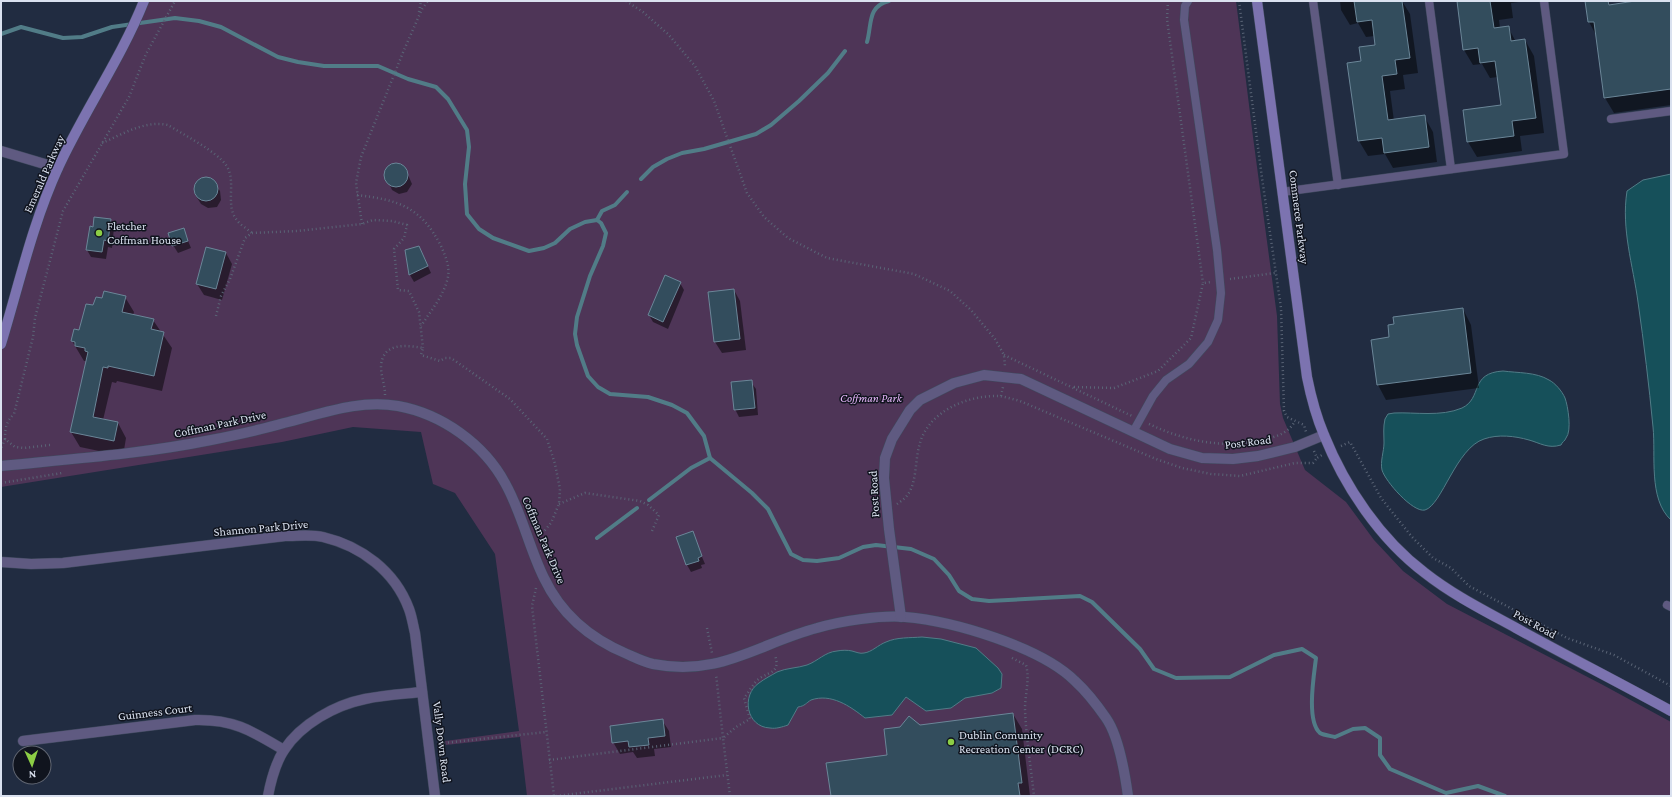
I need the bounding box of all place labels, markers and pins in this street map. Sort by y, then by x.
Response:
place label: Fletcher Coffman House [107,219,181,247]
marker: Fletcher Coffman House [94,228,104,238]
place label: Dublin Comunity Recreation Center (DCRC) [959,728,1084,756]
marker: Dublin Comunity Recreation Center (DCRC) [946,737,956,747]

